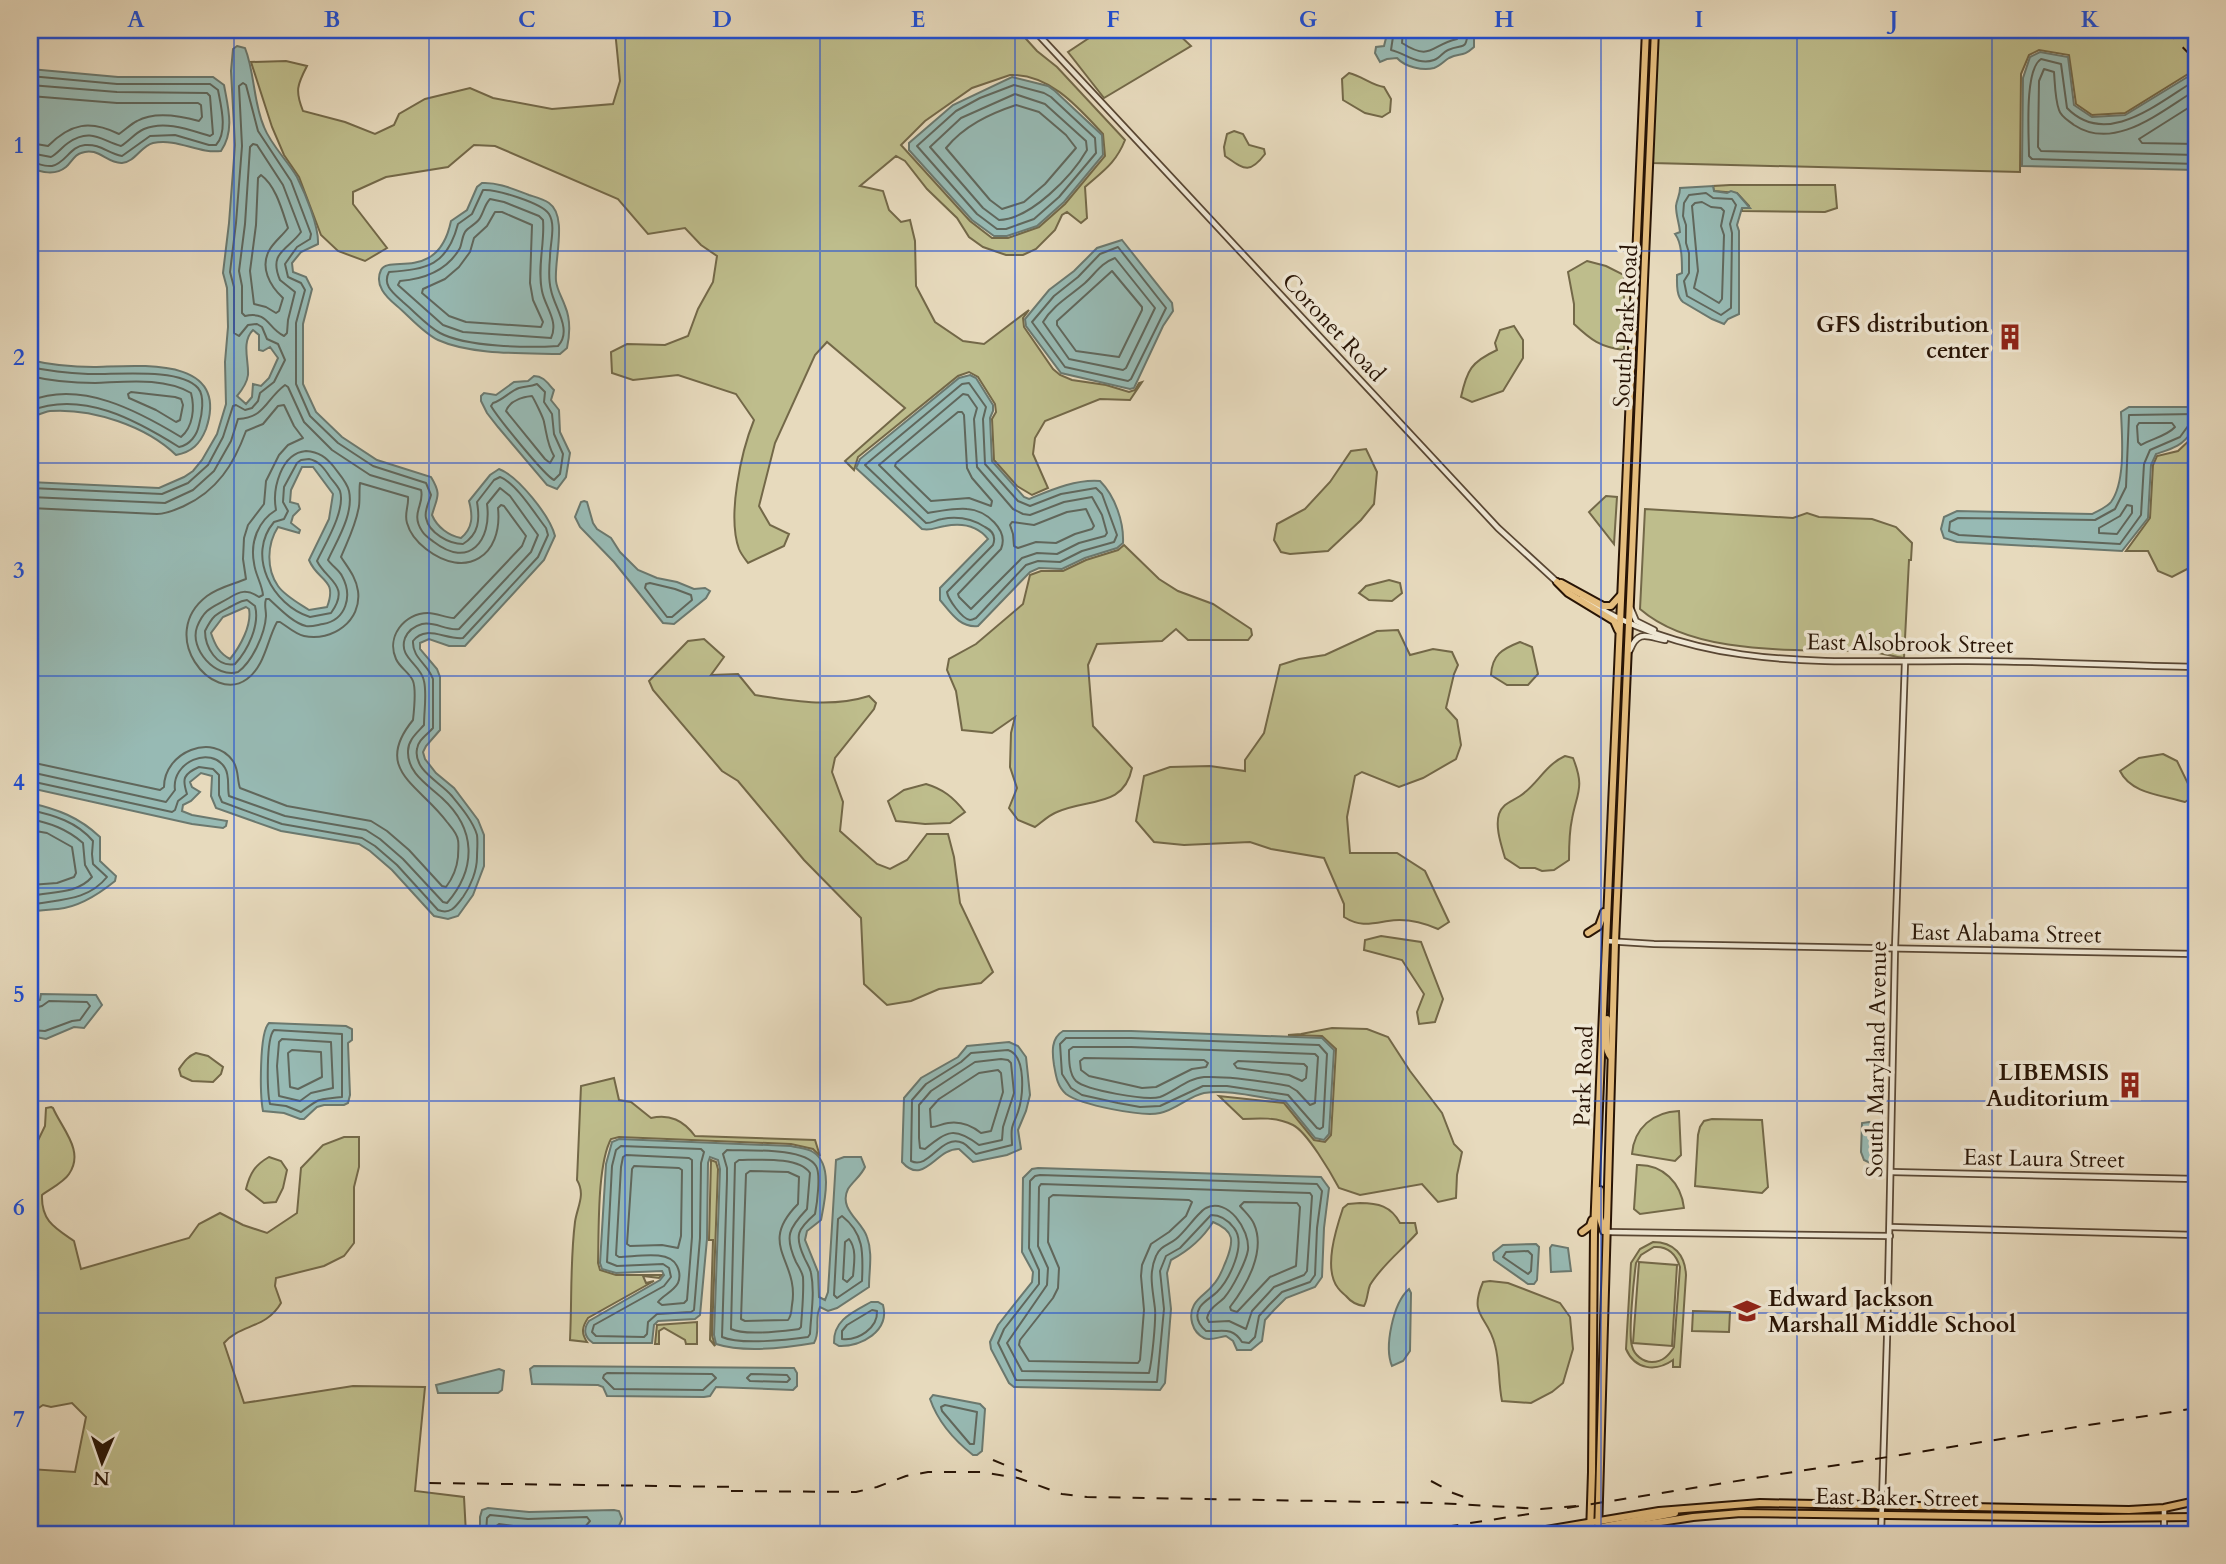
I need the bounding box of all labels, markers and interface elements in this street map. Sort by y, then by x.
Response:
text: A [127,4,145,35]
text: B [324,4,340,35]
text: C [518,4,536,35]
text: D [712,4,732,35]
text: E [911,4,925,35]
text: F [1106,4,1120,35]
text: G [1299,4,1318,35]
text: H [1494,4,1514,35]
text: I [1695,4,1703,35]
text: J [1887,4,1898,35]
text: K [2081,4,2100,35]
text: 1 [13,130,25,161]
street label: South Park Road [1606,243,1645,409]
street label: Coronet Road [1275,266,1393,389]
place label: GFS distribution center [1816,309,1990,366]
building icon: GFS distribution center [1995,322,2025,352]
text: 2 [13,342,25,373]
text: 3 [13,555,25,586]
street label: East Alsobrook Street [1806,626,2014,661]
text: 4 [13,767,25,798]
street label: East Alabama Street [1910,916,2102,951]
street label: South Maryland Avenue [1859,940,1894,1178]
text: 5 [13,979,25,1010]
street label: Park Road [1566,1024,1601,1127]
place label: LIBEMSIS Auditorium [1986,1057,2110,1114]
building icon: LIBEMSIS Auditorium [2115,1070,2145,1100]
street label: East Laura Street [1963,1142,2125,1175]
text: 6 [13,1192,25,1223]
place label: Edward Jackson Marshall Middle School [1768,1283,2016,1340]
school or university icon: Edward Jackson Marshall Middle School [1732,1296,1762,1326]
text: 7 [13,1404,25,1435]
north arrow [66,1428,136,1498]
text: N [92,1465,110,1491]
street label: East Baker Street [1815,1481,1979,1514]

